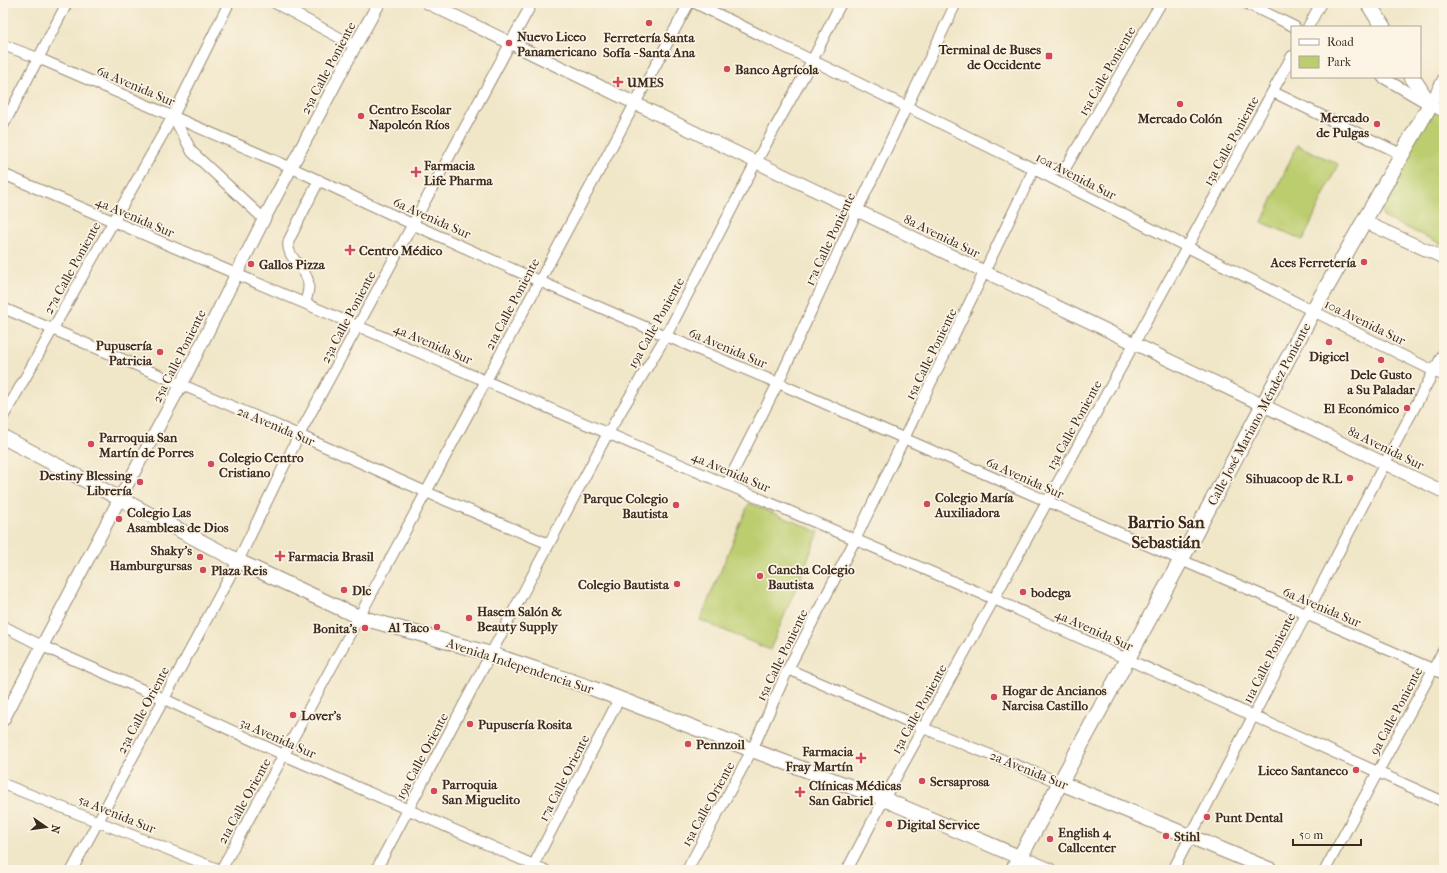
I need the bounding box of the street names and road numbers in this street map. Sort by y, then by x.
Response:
street label: 25a Calle Poniente [297,19,359,117]
street label: 15a Calle Poniente [1075,23,1139,118]
street label: 6a Avenida Sur [95,63,178,109]
street label: 13a Calle Poniente [1200,93,1262,188]
street label: 10a Avenida Sur [1033,149,1119,203]
street label: 17a Calle Poniente [802,190,858,288]
street label: 4a Avenida Sur [93,194,177,241]
street label: 6a Avenida Sur [391,194,474,242]
street label: 8a Avenida Sur [901,211,983,261]
street label: 27a Calle Poniente [40,219,104,317]
street label: 21a Calle Poniente [482,255,543,352]
street label: 23a Calle Poniente [317,268,379,366]
street label: 19a Calle Poniente [625,274,687,371]
street label: 10a Avenida Sur [1322,296,1408,348]
street label: 15a Calle Poniente [902,305,960,402]
street label: 25a Calle Poniente [149,306,209,405]
street label: Calle José Mariano Méndez Poniente [1204,320,1314,508]
street label: 4a Avenida Sur [391,321,475,368]
street label: 6a Avenida Sur [687,325,770,371]
street label: 13a Calle Poniente [1043,377,1105,472]
street label: 2a Avenida Sur [235,403,318,449]
street label: 8a Avenida Sur [1345,423,1427,473]
street label: 4a Avenida Sur [689,449,773,496]
street label: 6a Avenida Sur [984,454,1067,502]
street label: 6a Avenida Sur [1281,584,1364,630]
street label: 15a Calle Poniente [753,606,811,703]
street label: 4a Avenida Sur [1053,606,1136,654]
street label: 11a Calle Poniente [1240,610,1299,706]
street label: Avenida Independencia Sur [444,635,596,697]
street label: 13a Calle Poniente [888,661,950,756]
street label: 23a Calle Oriente [114,663,173,756]
street label: 9a Calle Poniente [1367,664,1426,757]
street label: 19a Calle Oriente [393,710,451,802]
street label: 3a Avenida Sur [238,715,319,762]
street label: 17a Calle Oriente [536,732,593,824]
street label: 2a Avenida Sur [988,747,1071,793]
street label: 21a Calle Oriente [214,755,274,847]
street label: 15a Calle Oriente [679,758,738,849]
street label: 5a Avenida Sur [76,792,158,836]

